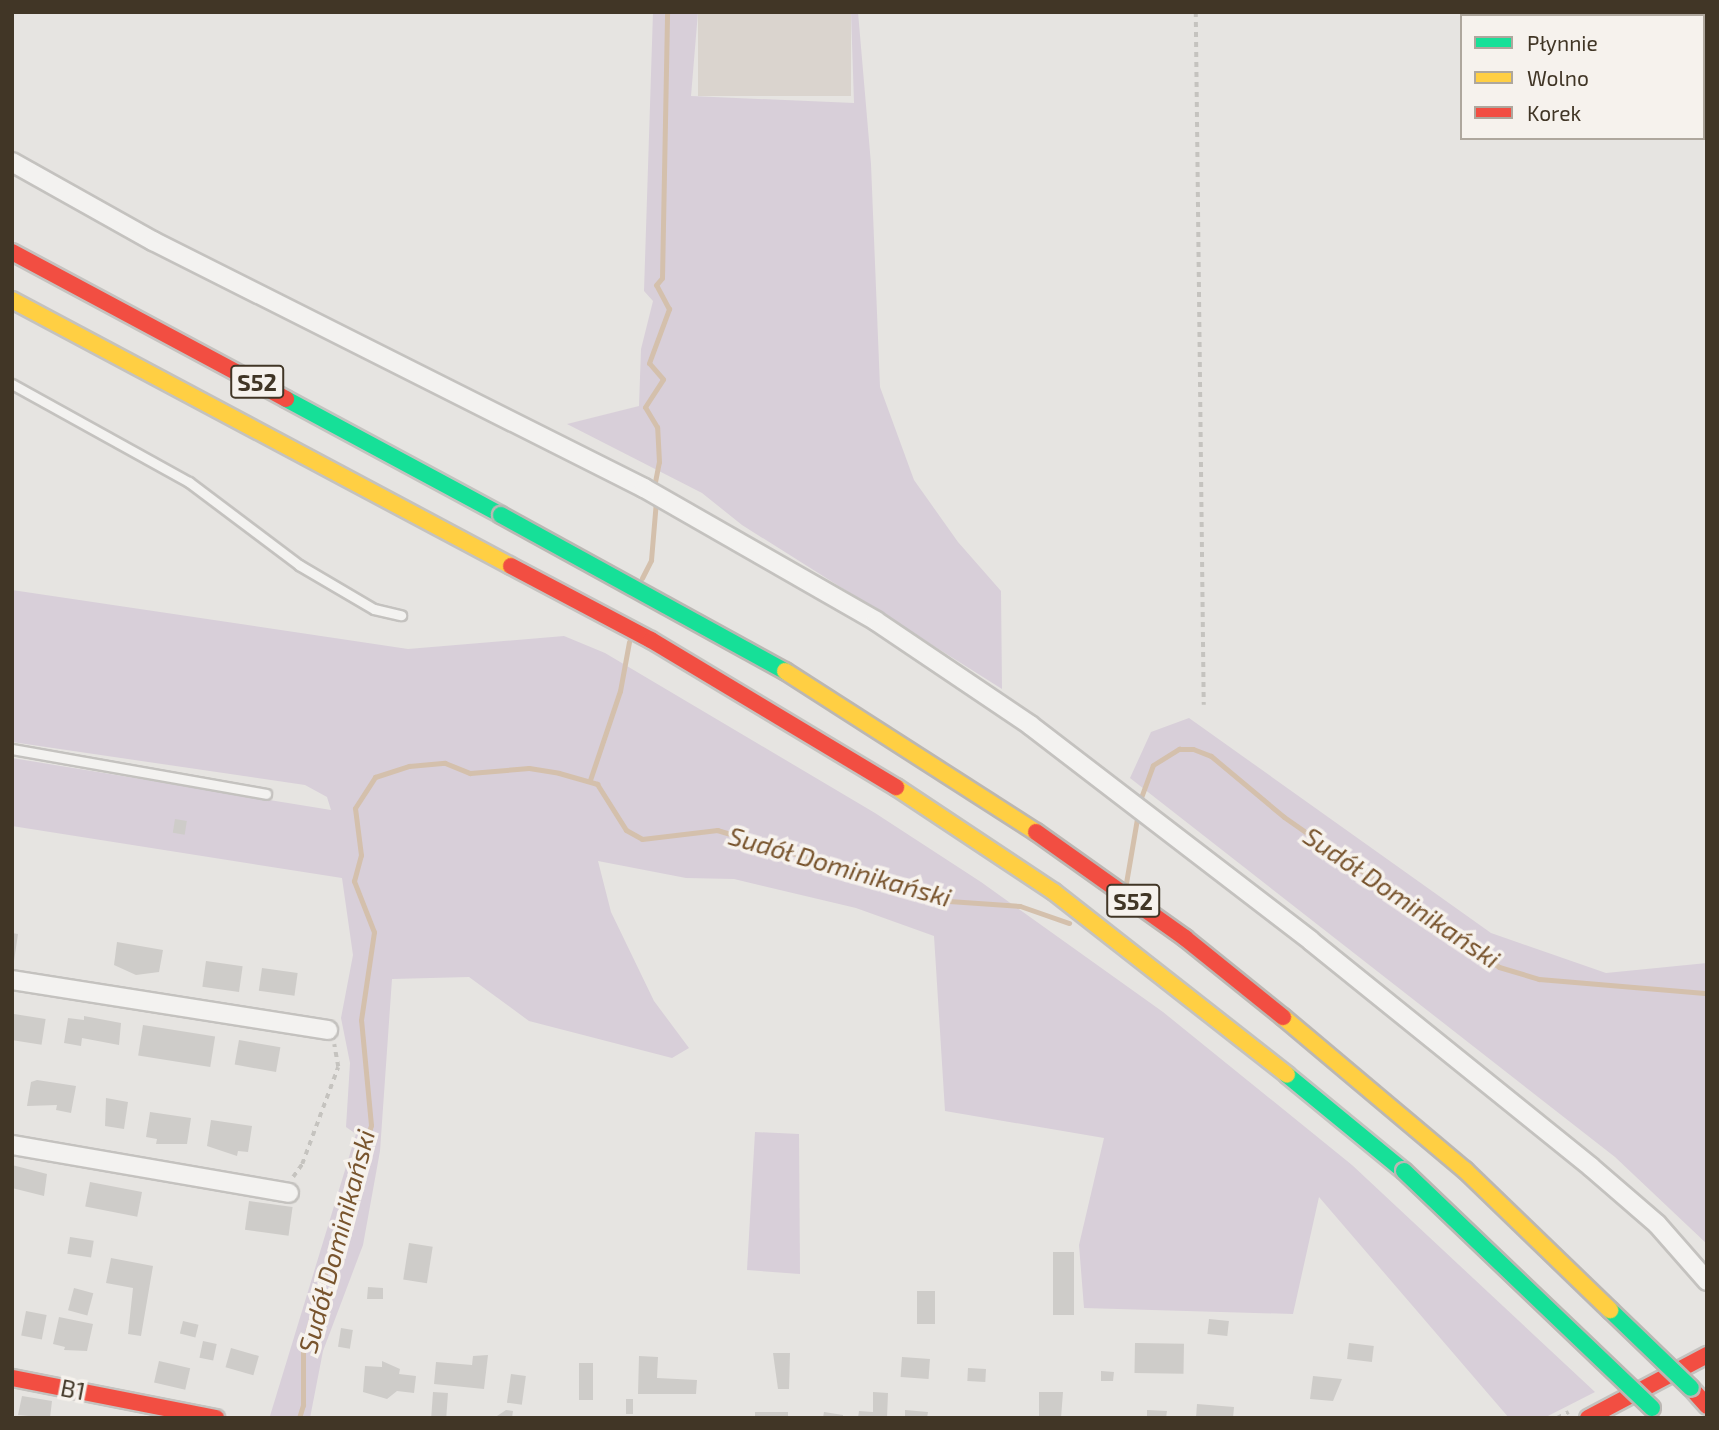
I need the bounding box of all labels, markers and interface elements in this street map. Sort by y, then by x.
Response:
legend [1460,14,1705,140]
text: Płynnie [1527,30,1598,55]
text: Wolno [1527,65,1589,90]
text: Korek [1527,100,1581,125]
road number: S52 [229,362,285,402]
water label: Sudół Dominikański [725,819,955,913]
water label: Sudół Dominikański [1297,819,1507,975]
road number: S52 [1105,882,1161,920]
water label: Sudół Dominikański [291,1125,381,1357]
street label: B1 [58,1373,88,1405]

